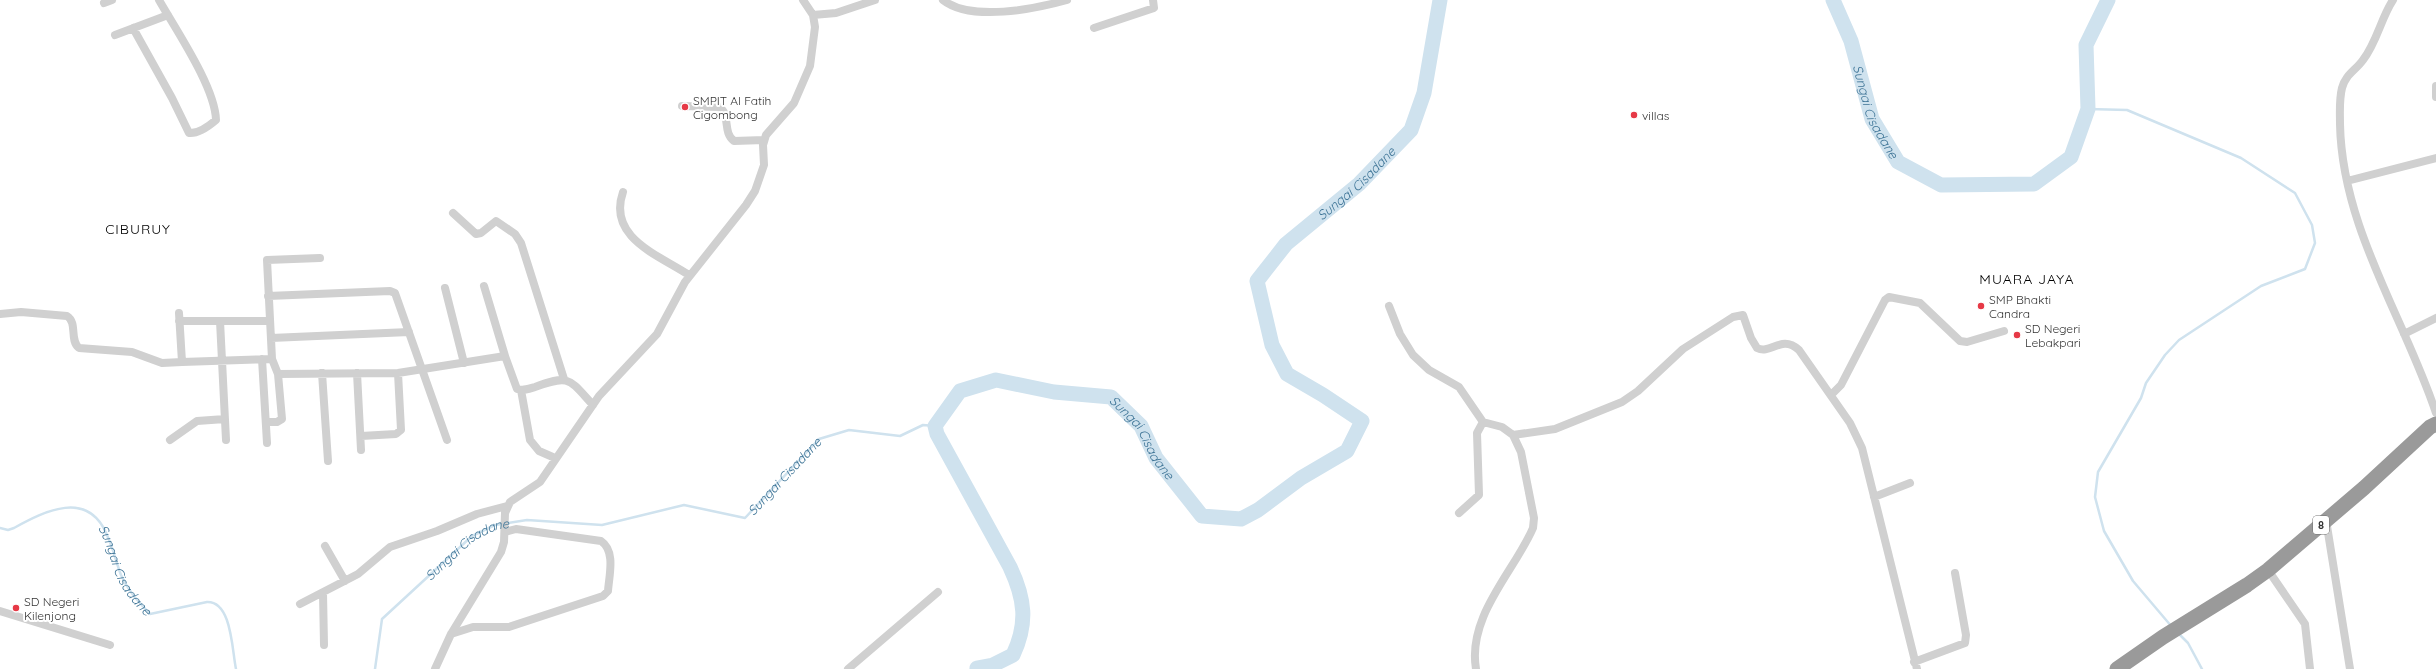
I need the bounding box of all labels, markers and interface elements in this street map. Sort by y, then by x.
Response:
water label: Sungai Cisadane [1850,63,1902,162]
place label: SMPIT Al Fatih Cigombong [693,93,771,122]
marker: SMPIT Al Fatih Cigombong [680,102,690,112]
place label: villas [1642,108,1670,123]
marker: villas [1629,110,1639,120]
water label: Sungai Cisadane [1314,143,1399,223]
district label: CIBURUY [105,220,171,238]
district label: MUARA JAYA [1979,270,2075,288]
place label: SMP Bhakti Candra [1989,292,2051,321]
marker: SMP Bhakti Candra [1976,301,1986,311]
place label: SD Negeri Lebakpari [2025,321,2081,350]
marker: SD Negeri Lebakpari [2012,330,2022,340]
water label: Sungai Cisadane [1106,392,1178,483]
water label: Sungai Cisadane [744,434,825,518]
water label: Sungai Cisadane [422,515,511,583]
road number: 8 [2313,516,2329,534]
water label: Sungai Cisadane [95,522,156,619]
place label: SD Negeri Kilenjong [24,594,79,623]
marker: SD Negeri Kilenjong [11,603,21,613]

